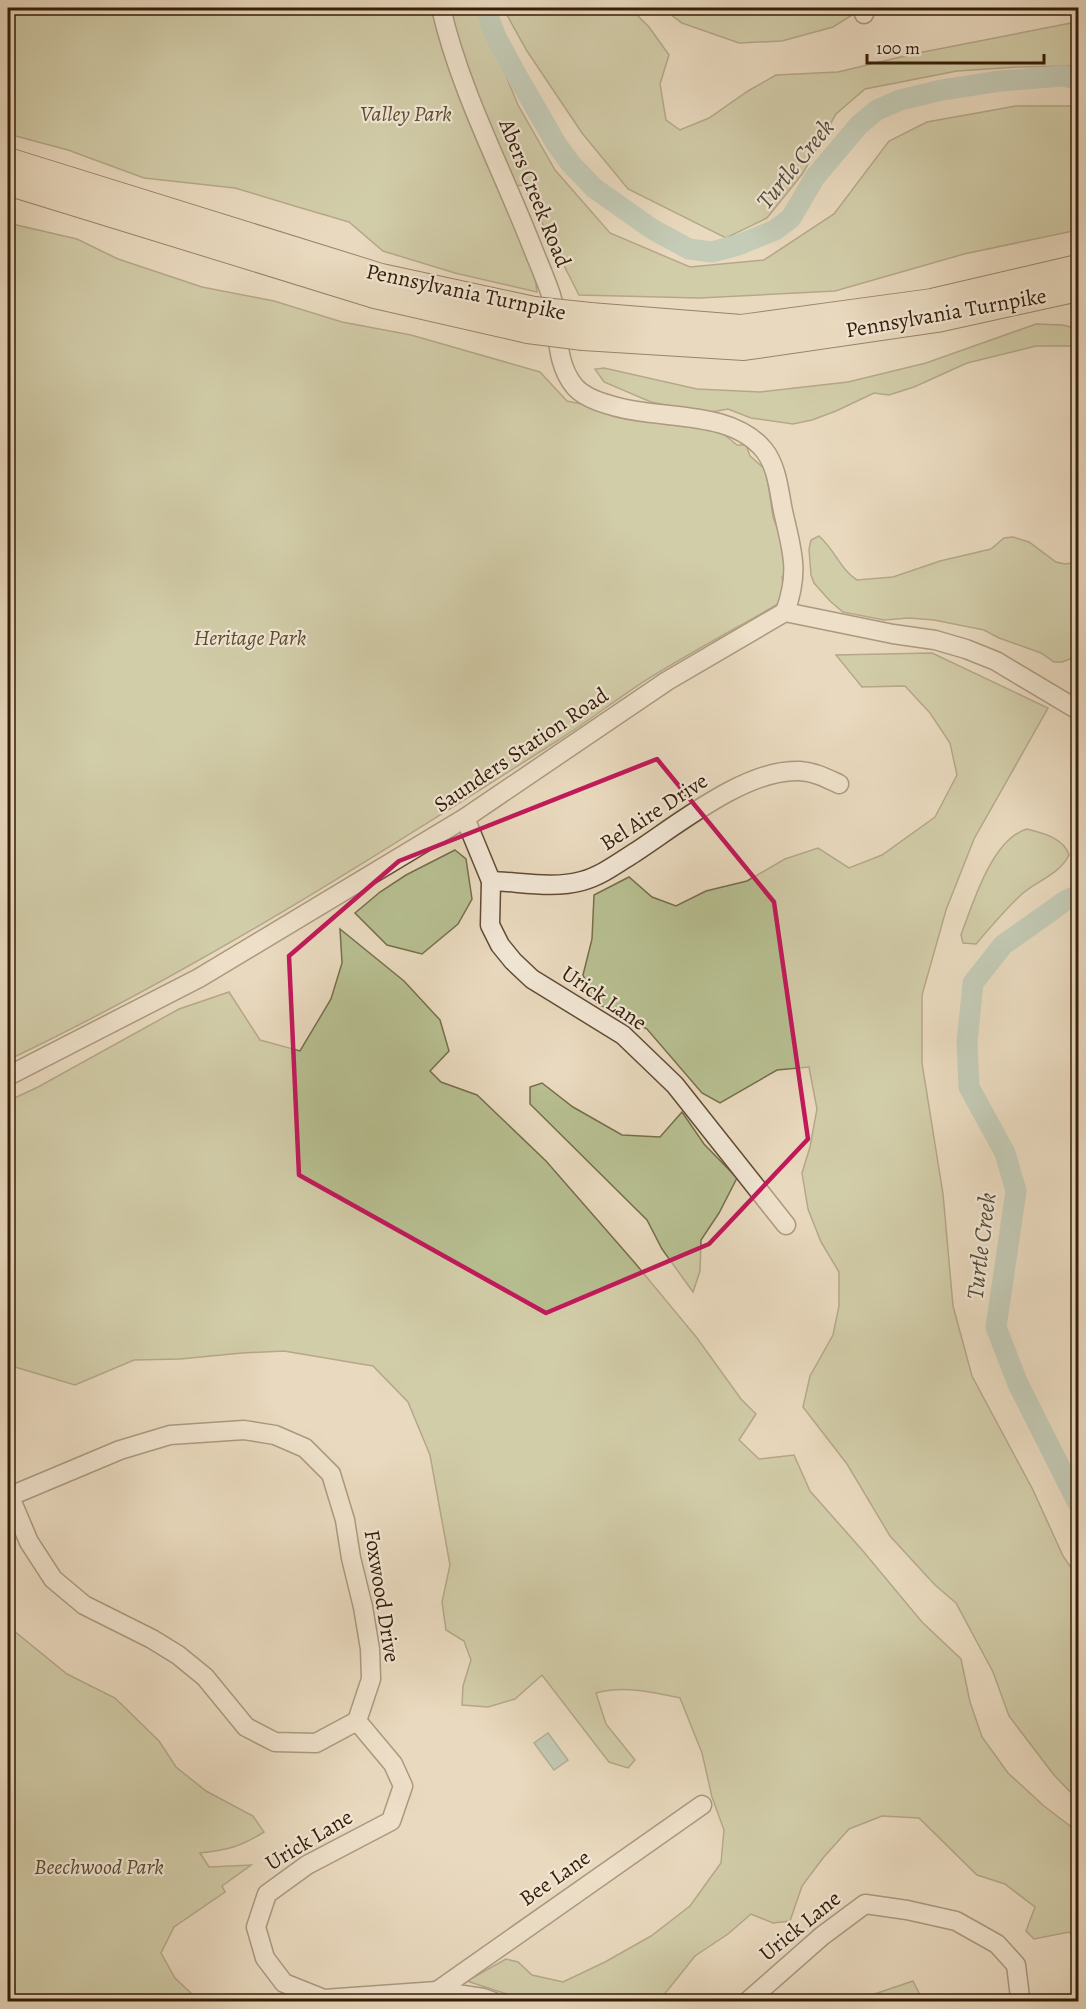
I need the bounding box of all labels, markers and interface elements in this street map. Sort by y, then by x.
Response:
scale bar [867,27,1044,65]
text: 100 m [876,36,920,60]
park label: Valley Park [360,99,452,129]
water label: Turtle Creek [749,112,841,216]
street label: Abers Creek Road [491,113,578,272]
street label: Pennsylvania Turnpike [363,256,569,328]
street label: Pennsylvania Turnpike [843,281,1049,345]
park label: Heritage Park [194,623,306,653]
street label: Saunders Station Road [428,680,614,820]
street label: Bel Aire Drive [594,766,714,858]
street label: Urick Lane [555,958,653,1038]
water label: Turtle Creek [959,1190,1003,1301]
street label: Foxwood Drive [357,1528,407,1664]
street label: Urick Lane [260,1802,358,1878]
street label: Bee Lane [514,1843,596,1913]
park label: Beechwood Park [34,1852,164,1882]
street label: Urick Lane [753,1884,847,1968]

